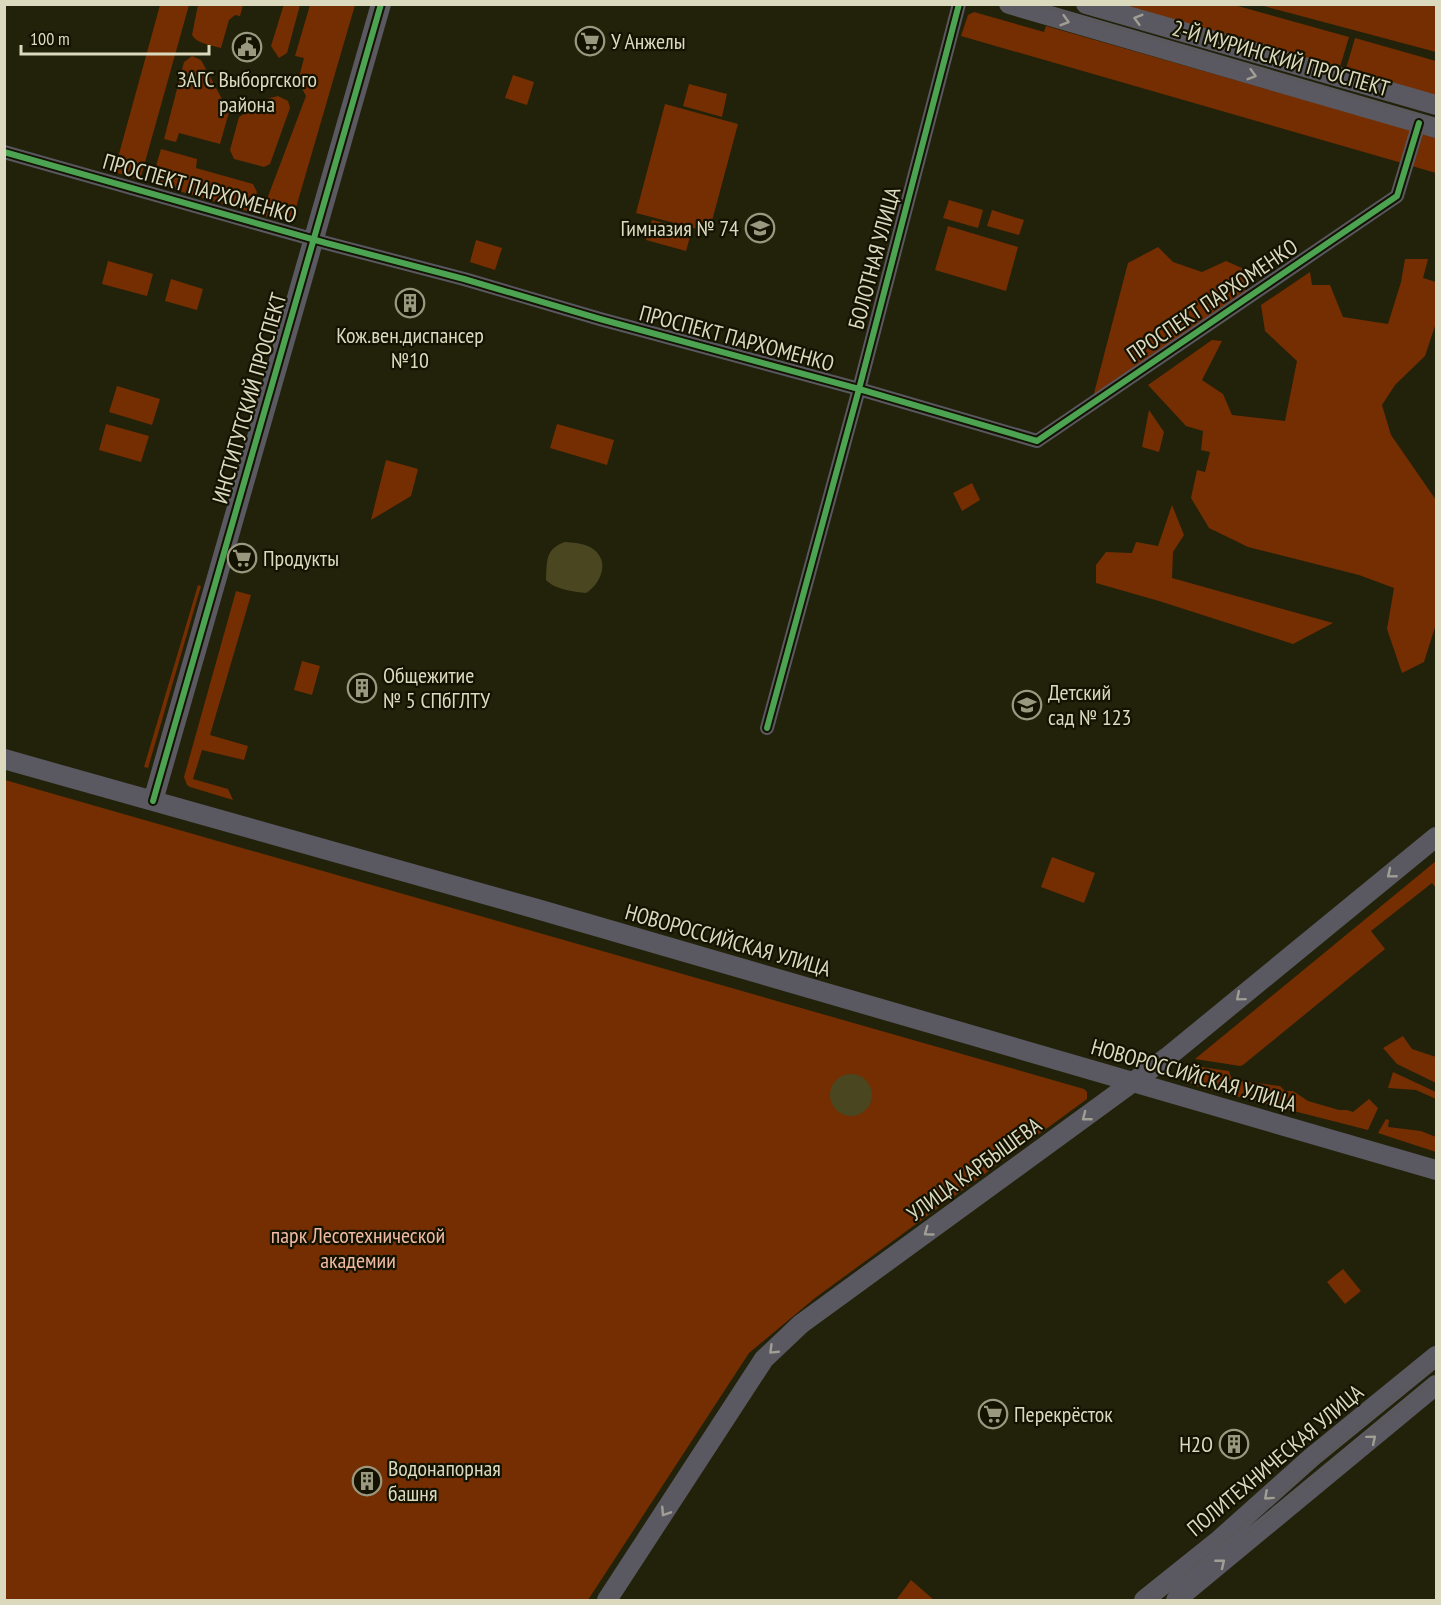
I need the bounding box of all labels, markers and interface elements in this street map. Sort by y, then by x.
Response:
one-way arrow [1059,14,1070,26]
one-way arrow [1133,14,1143,27]
street label: 2-Й МУРИНСКИЙ ПРОСПЕКТ [1169,14,1393,102]
scale bar [21,18,208,56]
supermarket icon: У Анжелы [574,25,606,57]
text: 100 m [30,27,70,50]
place label: У Анжелы [611,27,686,55]
public building icon: ЗАГС Выборгского района [231,31,263,63]
place label: ЗАГС Выборгского района [177,65,317,118]
one-way arrow [1246,68,1257,80]
street label: ПРОСПЕКТ ПАРХОМЕНКО [100,147,300,229]
street label: БОЛОТНАЯ УЛИЦА [842,183,907,332]
school or university icon: Гимназия № 74 [744,212,776,244]
place label: Гимназия № 74 [620,214,739,242]
street label: ПРОСПЕКТ ПАРХОМЕНКО [1121,232,1303,368]
building icon: Кож.вен.диспансер №10 [394,287,426,319]
street label: ИНСТИТУТСКИЙ ПРОСПЕКТ [206,289,293,507]
street label: ПРОСПЕКТ ПАРХОМЕНКО [637,299,837,377]
place label: Кож.вен.диспансер №10 [336,321,484,374]
supermarket icon: Продукты [226,542,258,574]
place label: Продукты [263,544,339,572]
place label: Общежитие № 5 СПбГЛТУ [383,661,490,714]
building icon: Общежитие № 5 СПбГЛТУ [346,672,378,704]
place label: Детский сад № 123 [1048,678,1131,731]
school or university icon: Детский сад № 123 [1011,689,1043,721]
one-way arrow [1387,866,1398,877]
street label: НОВОРОССИЙСКАЯ УЛИЦА [622,897,835,983]
one-way arrow [1236,990,1247,1001]
street label: НОВОРОССИЙСКАЯ УЛИЦА [1088,1032,1301,1118]
one-way arrow [1082,1109,1093,1120]
street label: УЛИЦА КАРБЫШЕВА [901,1110,1047,1227]
park label: парк Лесотехнической академии [271,1221,445,1274]
one-way arrow [924,1224,935,1235]
one-way arrow [770,1342,781,1353]
street label: ПОЛИТЕХНИЧЕСКАЯ УЛИЦА [1181,1378,1369,1542]
supermarket icon: Перекрёсток [977,1398,1009,1430]
place label: Перекрёсток [1014,1400,1113,1428]
building icon: H2O [1218,1428,1250,1460]
place label: H2O [1179,1430,1213,1458]
one-way arrow [1365,1435,1376,1446]
place label: Водонапорная башня [388,1454,501,1507]
building icon: Водонапорная башня [351,1465,383,1497]
one-way arrow [1264,1489,1275,1500]
one-way arrow [661,1505,672,1516]
one-way arrow [1214,1560,1225,1571]

